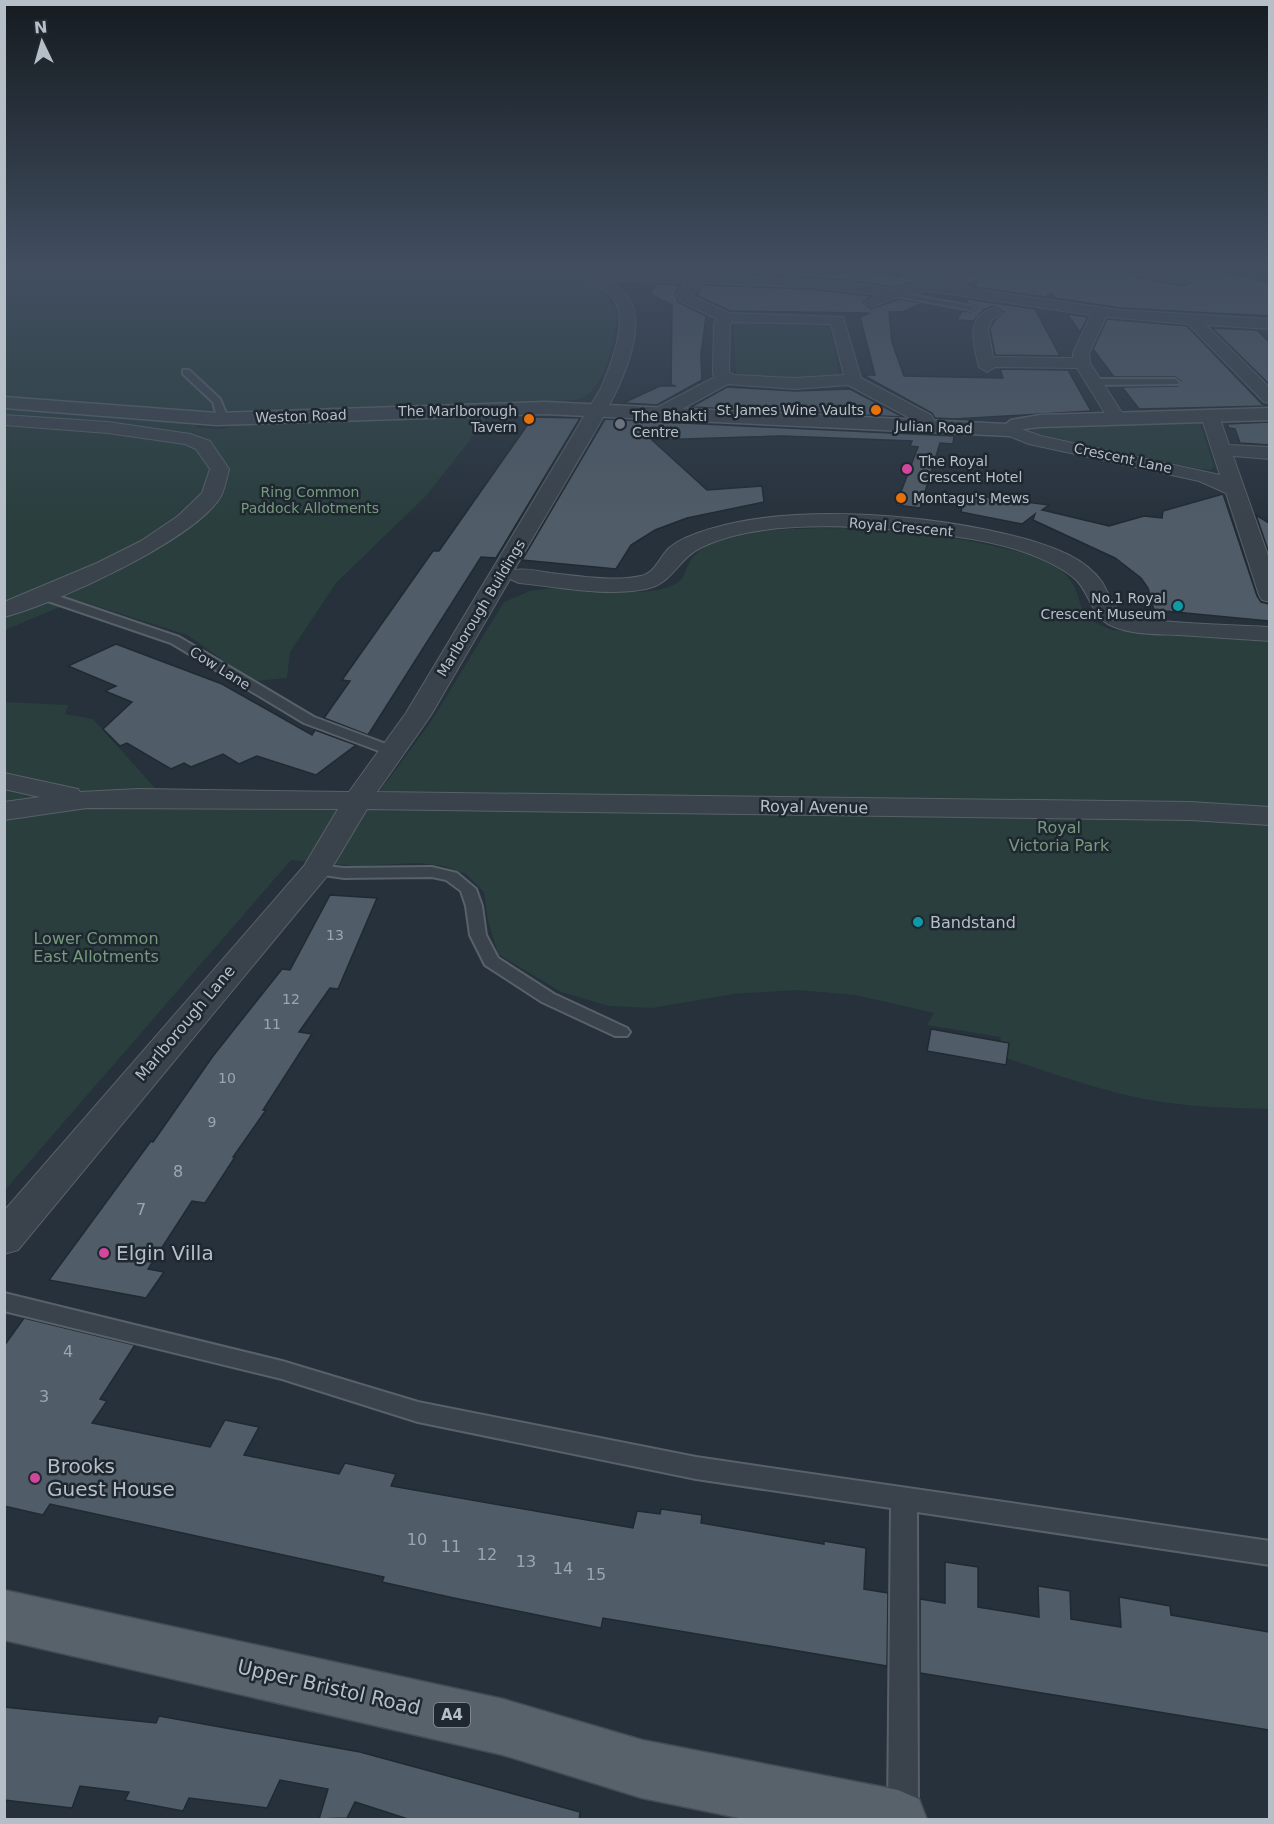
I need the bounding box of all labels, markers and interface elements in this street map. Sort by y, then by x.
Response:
north arrow [12,12,72,72]
text: N [33,18,48,38]
place label: St James Wine Vaults [716,402,864,418]
place label: The Marlborough Tavern [397,403,517,435]
marker: St James Wine Vaults [869,403,883,417]
street label: Weston Road [255,406,347,426]
place label: The Bhakti Centre [631,408,707,440]
marker: The Marlborough Tavern [522,412,536,426]
marker: The Bhakti Centre [613,417,627,431]
street label: Julian Road [894,418,973,436]
street label: Crescent Lane [1072,440,1174,476]
place label: The Royal Crescent Hotel [918,453,1022,485]
marker: The Royal Crescent Hotel [900,462,914,476]
park label: Ring Common Paddock Allotments [241,484,379,516]
place label: Montagu's Mews [913,490,1029,506]
marker: Montagu's Mews [894,491,908,505]
street label: Royal Crescent [848,514,954,540]
street label: Marlborough Buildings [434,537,528,679]
place label: No.1 Royal Crescent Museum [1040,590,1166,622]
marker: No.1 Royal Crescent Museum [1171,599,1185,613]
street label: Cow Lane [187,643,253,693]
street label: Royal Avenue [760,797,868,817]
park label: Royal Victoria Park [1009,818,1110,855]
place label: Bandstand [930,913,1016,932]
marker: Bandstand [911,915,925,929]
house number: 13 [326,927,344,943]
park label: Lower Common East Allotments [33,929,159,966]
street label: Marlborough Lane [131,961,239,1085]
house number: 12 [282,991,300,1007]
house number: 11 [263,1016,281,1032]
house number: 10 [218,1070,236,1086]
house number: 9 [208,1114,216,1130]
house number: 8 [173,1162,183,1181]
house number: 7 [136,1200,146,1219]
place label: Elgin Villa [116,1241,214,1265]
marker: Elgin Villa [97,1246,111,1260]
house number: 4 [63,1342,73,1361]
house number: 3 [39,1387,49,1406]
place label: Brooks Guest House [47,1454,175,1501]
marker: Brooks Guest House [28,1471,42,1485]
house number: 10 [407,1530,427,1549]
house number: 11 [441,1537,461,1556]
house number: 12 [477,1545,497,1564]
house number: 13 [516,1552,536,1571]
house number: 14 [553,1559,573,1578]
house number: 15 [586,1565,606,1584]
street label: Upper Bristol Road [235,1654,423,1720]
road number: A4 [434,1703,470,1727]

